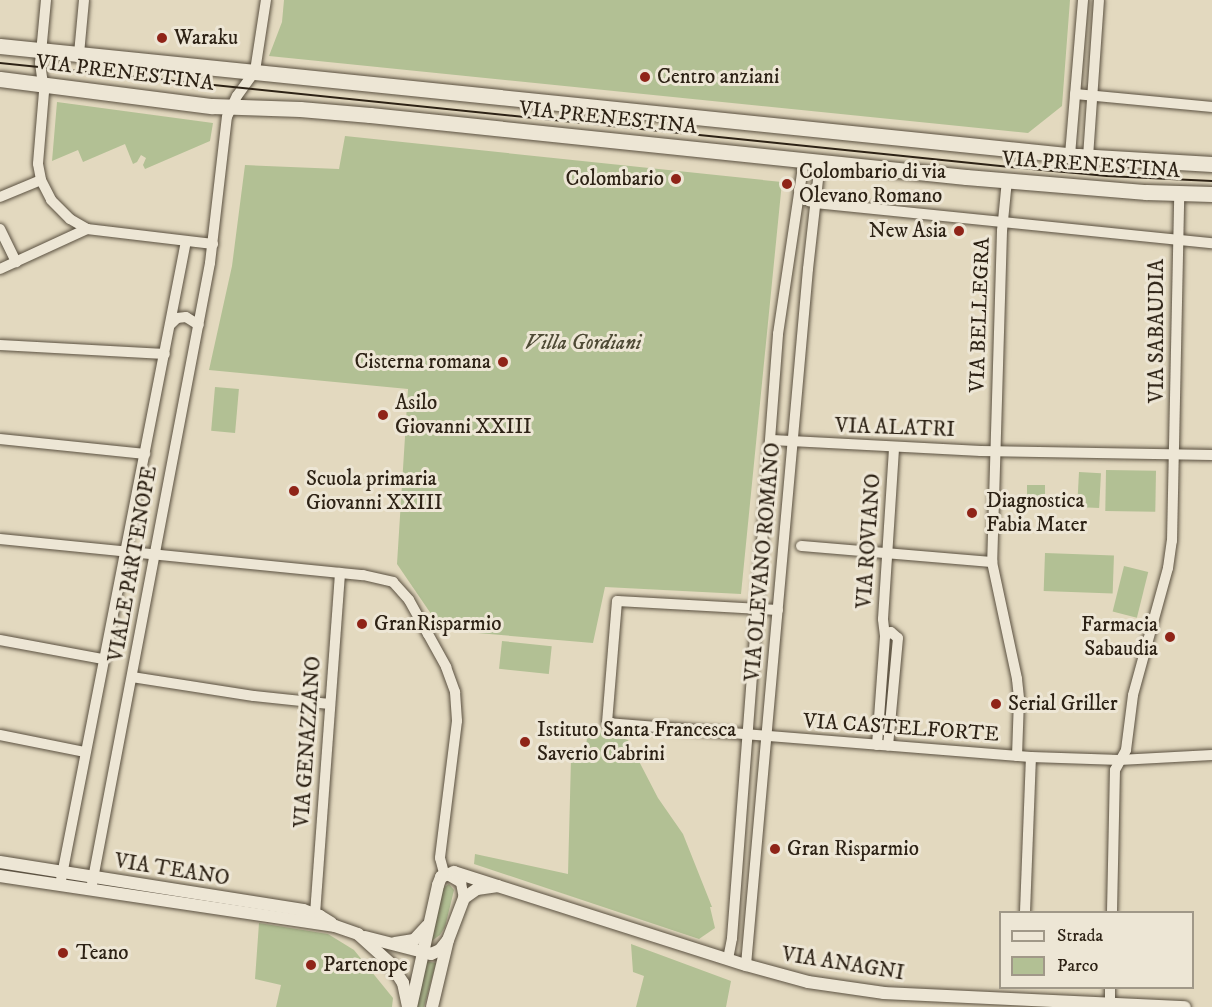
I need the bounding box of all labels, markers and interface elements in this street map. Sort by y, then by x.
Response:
place label: Waraku [174,25,238,51]
marker: Waraku [155,31,169,45]
street label: VIA PRENESTINA [35,50,215,96]
place label: Centro anziani [657,64,779,90]
marker: Centro anziani [638,70,652,84]
street label: VIA PRENESTINA [518,96,698,140]
street label: VIA PRENESTINA [1001,146,1181,184]
place label: Colombario di via Olevano Romano [799,159,946,209]
place label: Colombario [566,166,664,192]
marker: Colombario [669,172,683,186]
marker: Colombario di via Olevano Romano [780,177,794,191]
place label: New Asia [869,218,947,244]
marker: New Asia [952,224,966,238]
street label: VIA BELLEGRA [965,237,995,393]
street label: VIA SABAUDIA [1144,259,1170,403]
park label: Villa Gordiani [525,330,641,356]
place label: Cisterna romana [354,349,491,375]
marker: Cisterna romana [496,355,510,369]
place label: Asilo Giovanni XXIII [395,390,532,440]
marker: Asilo Giovanni XXIII [376,408,390,422]
street label: VIA ALATRI [835,413,955,443]
street label: VIA OLEVANO ROMANO [740,442,786,682]
street label: VIALE PARTENOPE [103,464,163,664]
place label: Scuola primaria Giovanni XXIII [306,466,443,516]
street label: VIA ROVIANO [852,473,886,609]
marker: Scuola primaria Giovanni XXIII [287,484,301,498]
place label: Diagnostica Fabia Mater [986,488,1087,538]
marker: Diagnostica Fabia Mater [963,504,981,522]
place label: GranRisparmio [374,611,501,637]
place label: Farmacia Sabaudia [1081,612,1158,662]
marker: GranRisparmio [355,617,369,631]
marker: Farmacia Sabaudia [1163,630,1177,644]
street label: VIA GENAZZANO [289,655,327,829]
place label: Serial Griller [1008,691,1118,717]
marker: Serial Griller [989,697,1003,711]
street label: VIA CASTELFORTE [802,709,1000,747]
place label: Istituto Santa Francesca Saverio Cabrini [537,717,736,767]
marker: Istituto Santa Francesca Saverio Cabrini [518,735,532,749]
place label: Gran Risparmio [787,836,919,862]
marker: Gran Risparmio [768,842,782,856]
street label: VIA TEANO [113,848,231,892]
legend [999,911,1194,989]
text: Strada [1057,925,1103,947]
place label: Teano [76,940,129,966]
street label: VIA ANAGNI [780,942,906,986]
marker: Teano [54,944,72,962]
place label: Partenope [323,952,408,978]
text: Parco [1057,955,1098,977]
marker: Partenope [304,958,318,972]

